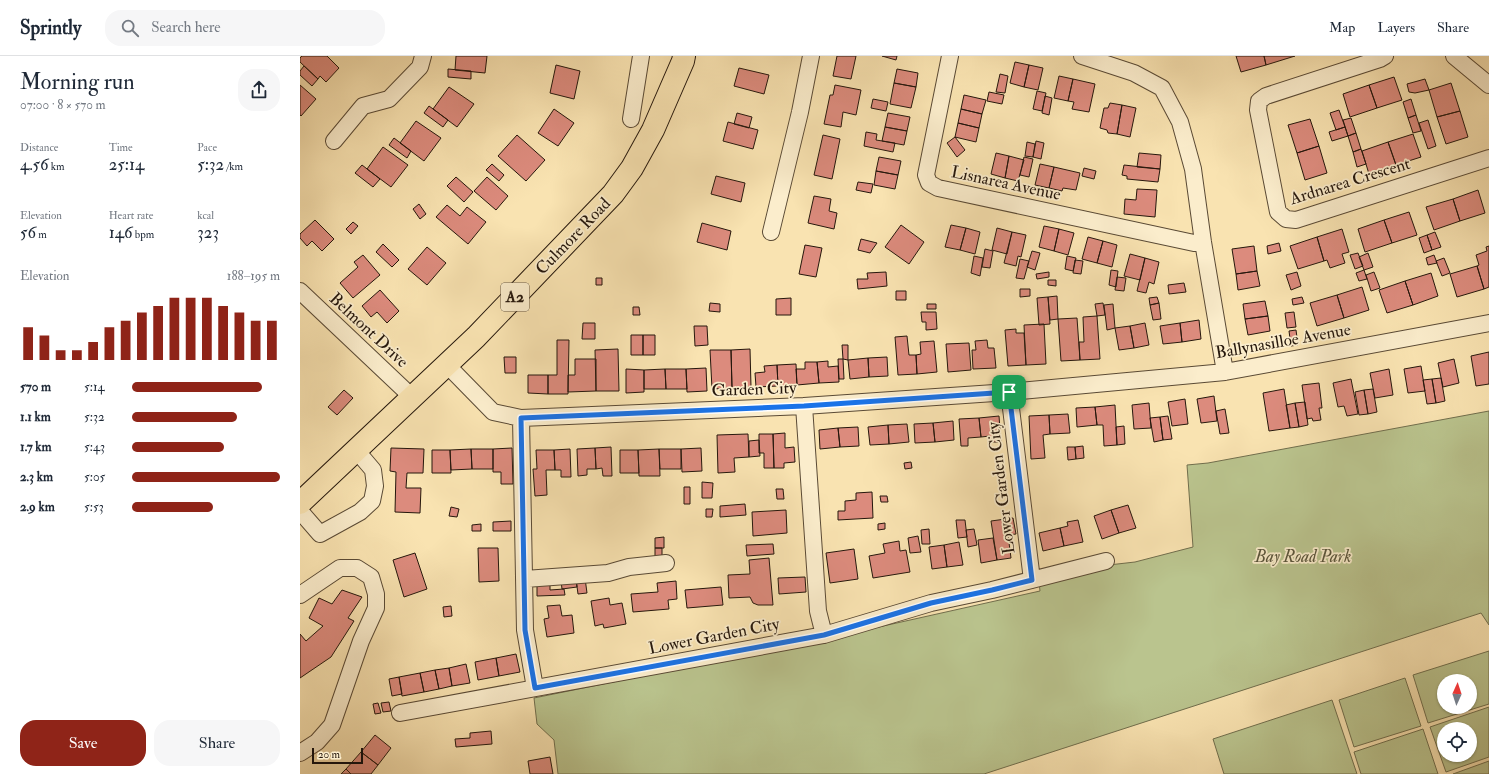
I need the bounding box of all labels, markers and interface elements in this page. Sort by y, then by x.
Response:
search box [105,10,385,46]
text: Sprintly [20,16,81,40]
icon: search [119,17,141,39]
text: Search here [151,18,221,37]
text: Map [1329,19,1355,36]
text: Layers [1377,19,1415,36]
text: Share [1437,19,1469,36]
text: Morning run [20,68,135,96]
button: share [238,69,280,111]
text: 07:00 · 8 × 570 m [20,97,106,113]
text: Distance [20,141,58,154]
text: Time [109,141,133,154]
text: Pace [197,141,217,154]
street label: Ardnarea Crescent [1286,153,1413,210]
text: 4.56 [20,154,49,175]
text: 25:14 [109,154,144,175]
text: 5:32 [197,154,224,175]
text: km [49,160,65,173]
text: /km [224,160,243,173]
street label: Lisnarea Avenue [949,161,1063,205]
street label: Culmore Road [531,193,615,279]
text: Elevation [20,209,62,222]
text: Heart rate [109,209,153,222]
text: kcal [197,209,214,222]
text: 56 [20,222,36,243]
text: 146 [109,222,132,243]
text: 323 [197,222,219,243]
text: m [36,228,47,241]
text: bpm [132,228,154,241]
text: Elevation [20,268,70,284]
text: 188–195 m [227,268,280,284]
road number: A2 [501,283,529,311]
street label: Belmont Drive [325,288,413,372]
street label: Ballynasilloe Avenue [1214,319,1353,364]
pin [992,375,1026,409]
street label: Garden City [711,377,797,402]
text: 570 m [20,379,51,395]
text: 5:14 [84,379,105,395]
icon: arrive [998,381,1020,403]
text: 1.1 km [20,409,51,425]
text: 5:32 [84,409,105,425]
street label: Lower Garden City [982,420,1021,555]
text: 1.7 km [20,439,52,455]
text: 5:43 [84,439,105,455]
text: 2.3 km [20,469,53,485]
text: 5:05 [84,469,105,485]
text: 2.9 km [20,499,55,515]
text: 5:53 [84,499,104,515]
park label: Bay Road Park [1254,546,1351,567]
street label: Lower Garden City [647,613,782,660]
north arrow [1437,674,1477,714]
map controls [1437,674,1477,762]
button: Save [20,720,146,766]
button: Share [154,720,280,766]
button: locate [1437,722,1477,762]
scale bar [312,746,363,765]
text: 20 m [318,748,340,761]

